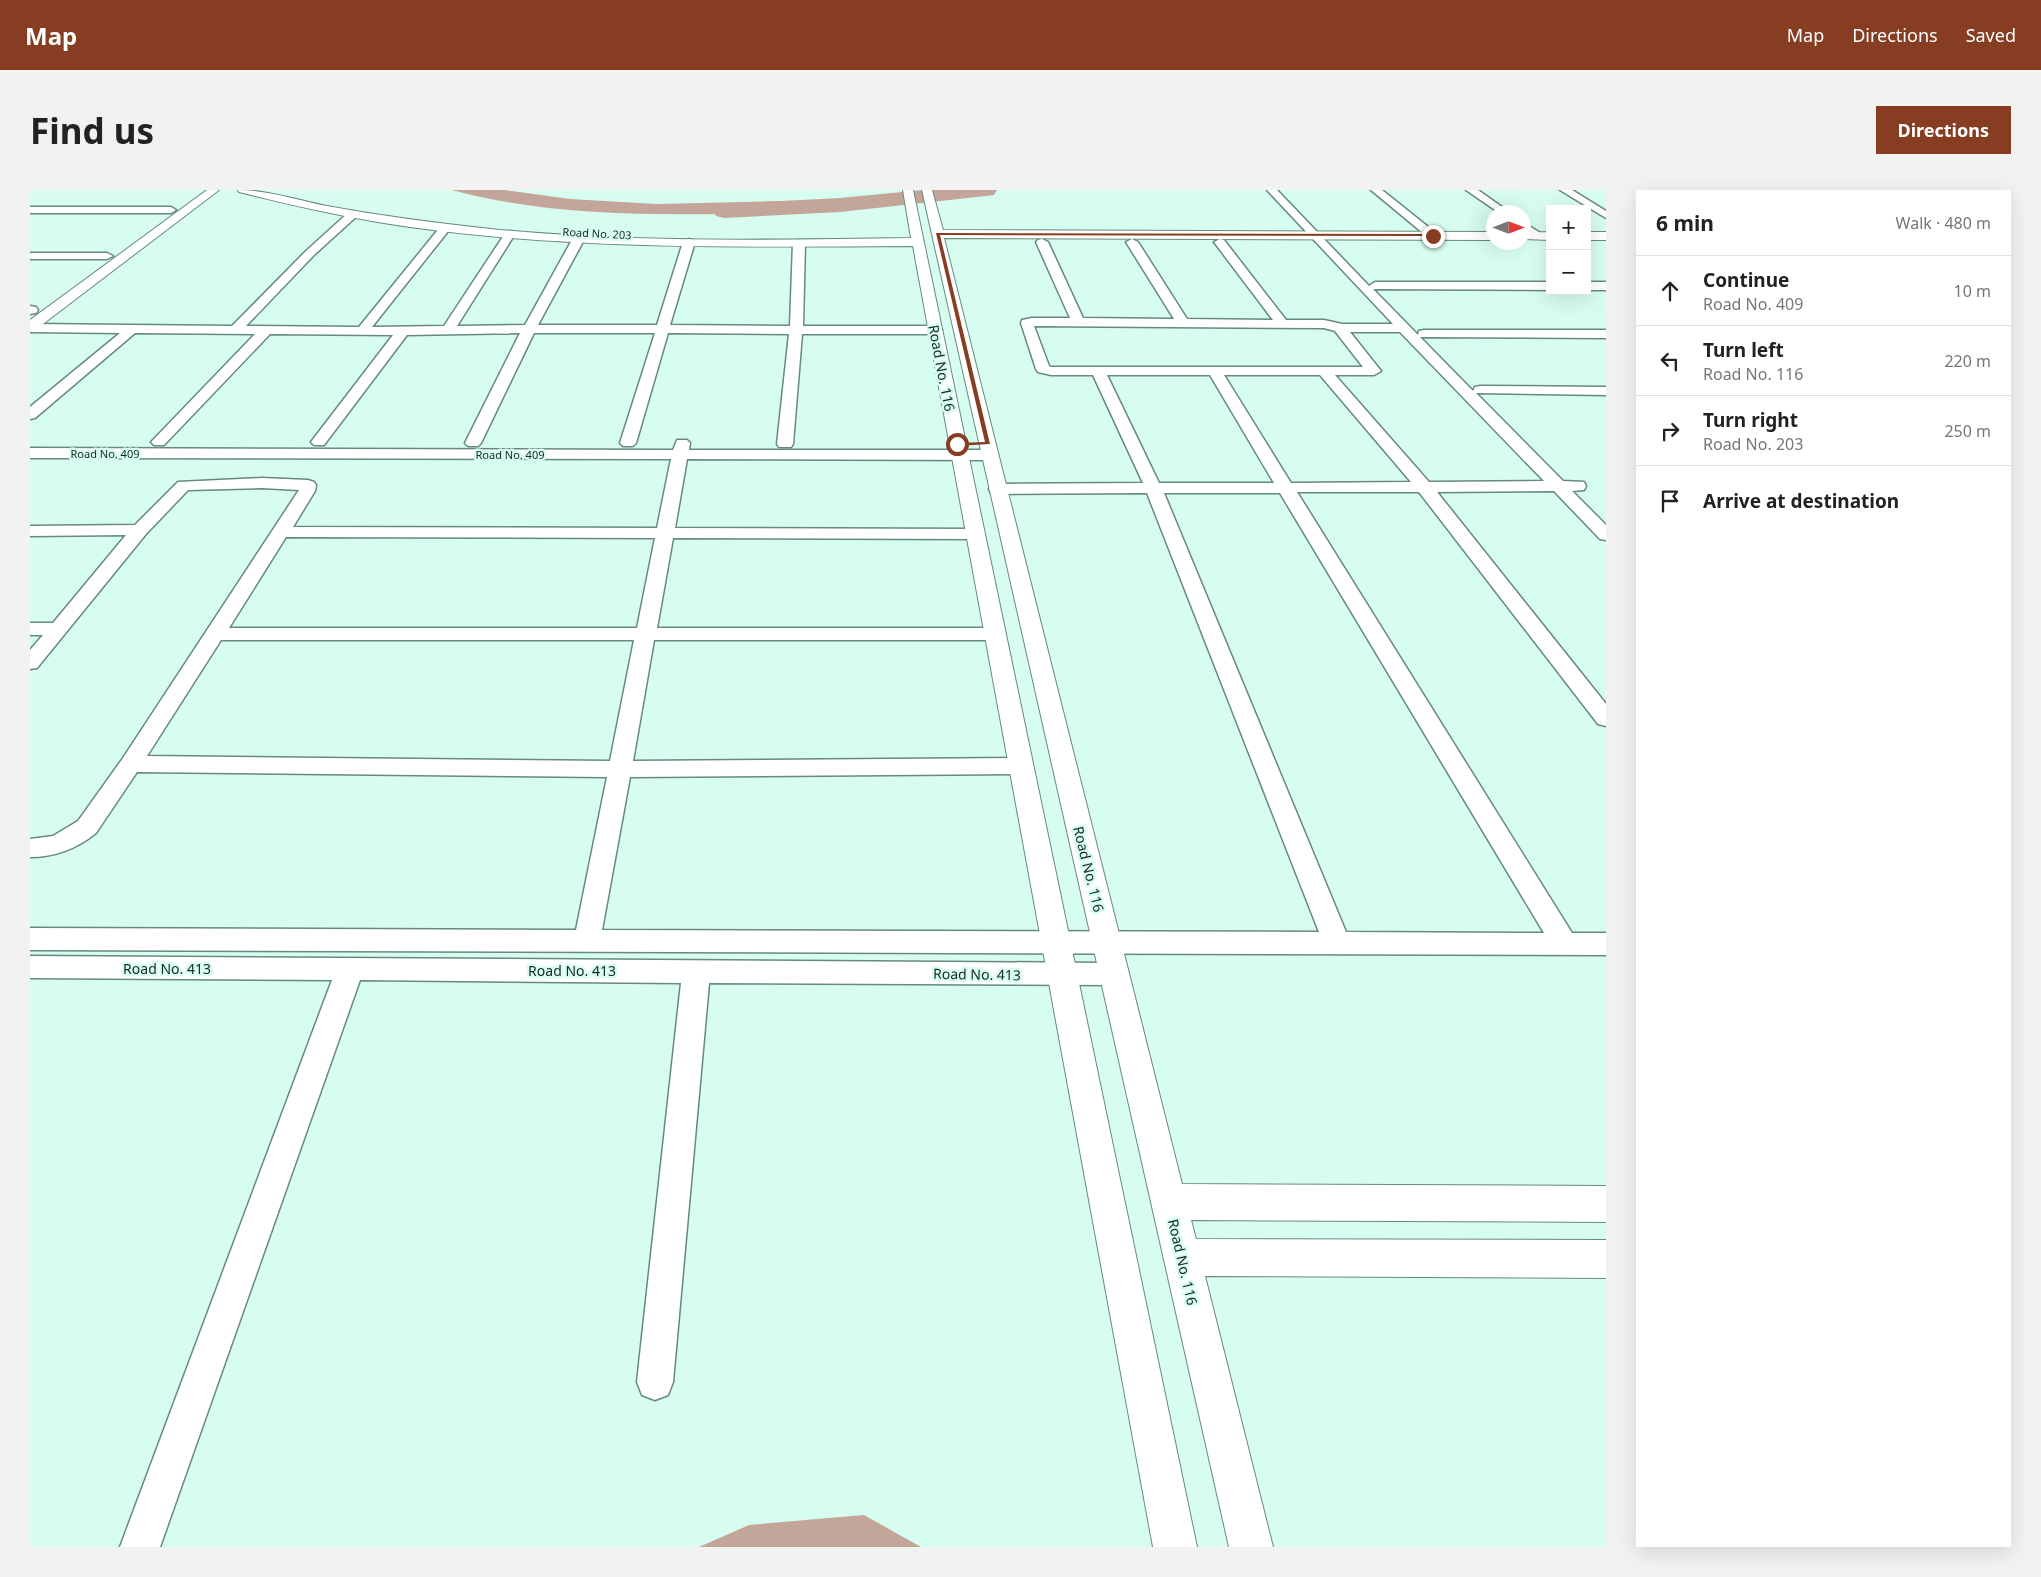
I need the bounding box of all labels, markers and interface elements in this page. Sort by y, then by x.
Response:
text: Map [25,19,77,52]
text: Map [1787,23,1824,47]
text: Directions [1852,23,1938,47]
text: Saved [1966,23,2016,47]
button: Directions [1876,106,2011,154]
text: Find us [30,107,154,154]
north arrow [1486,205,1531,250]
map controls [1546,205,1591,295]
button: + [1546,205,1591,250]
text: 6 min [1656,209,1714,237]
text: Walk · 480 m [1896,212,1991,234]
street label: Road No. 203 [562,224,632,242]
route end [1422,225,1445,248]
button: − [1546,250,1591,295]
text: Continue [1703,267,1789,293]
icon: ahead [1656,277,1684,305]
text: 10 m [1954,280,1991,302]
text: Road No. 409 [1703,293,1803,315]
street label: Road No. 116 [924,323,960,413]
text: Turn left [1703,337,1784,363]
icon: left [1656,347,1684,375]
text: 220 m [1944,350,1991,372]
text: Road No. 116 [1703,363,1803,385]
text: Turn right [1703,407,1798,433]
icon: right [1656,417,1684,445]
text: 250 m [1944,420,1991,442]
route start [946,433,969,456]
text: Road No. 203 [1703,433,1803,455]
street label: Road No. 409 [71,446,140,461]
street label: Road No. 409 [476,447,545,462]
icon: arrive [1656,487,1684,515]
text: Arrive at destination [1703,488,1899,514]
street label: Road No. 116 [1069,824,1109,914]
street label: Road No. 413 [123,959,211,978]
street label: Road No. 413 [528,961,616,980]
street label: Road No. 413 [933,964,1021,984]
street label: Road No. 116 [1164,1217,1202,1307]

